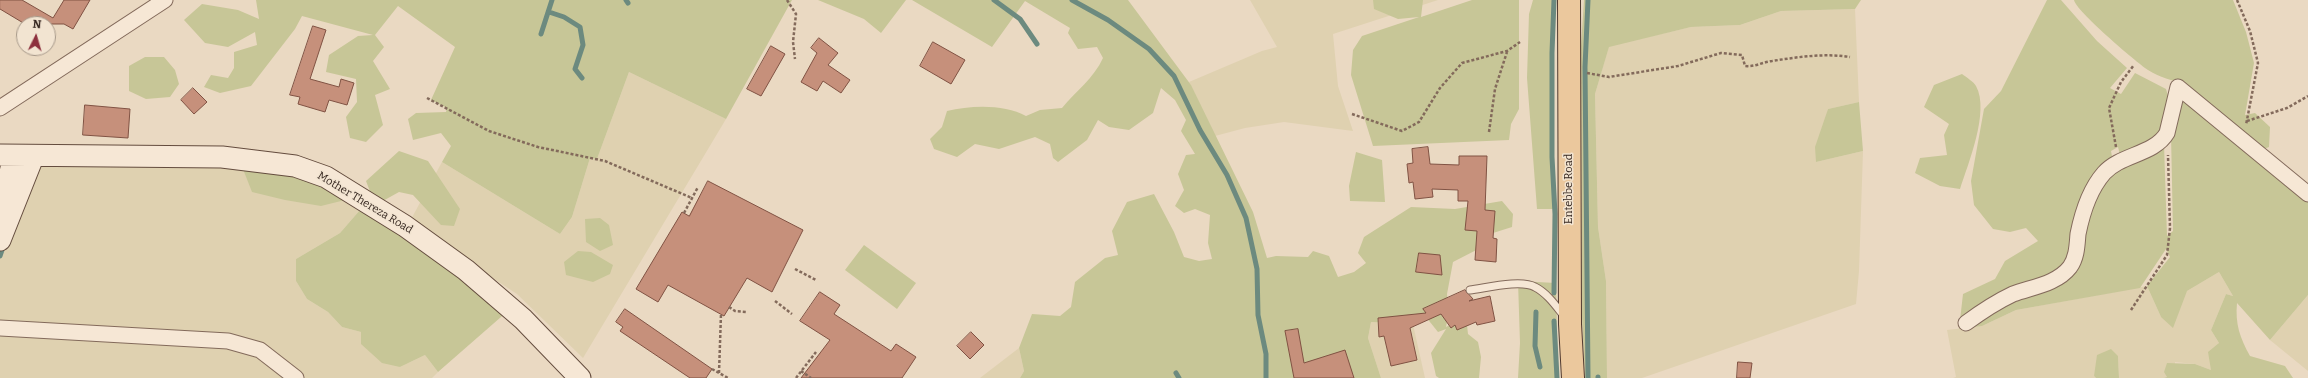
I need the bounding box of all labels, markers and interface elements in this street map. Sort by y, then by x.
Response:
north arrow [16,16,56,56]
text: N [32,18,42,31]
street label: Entebbe Road [1562,154,1576,224]
street label: Mother Thereza Road [315,169,415,237]

